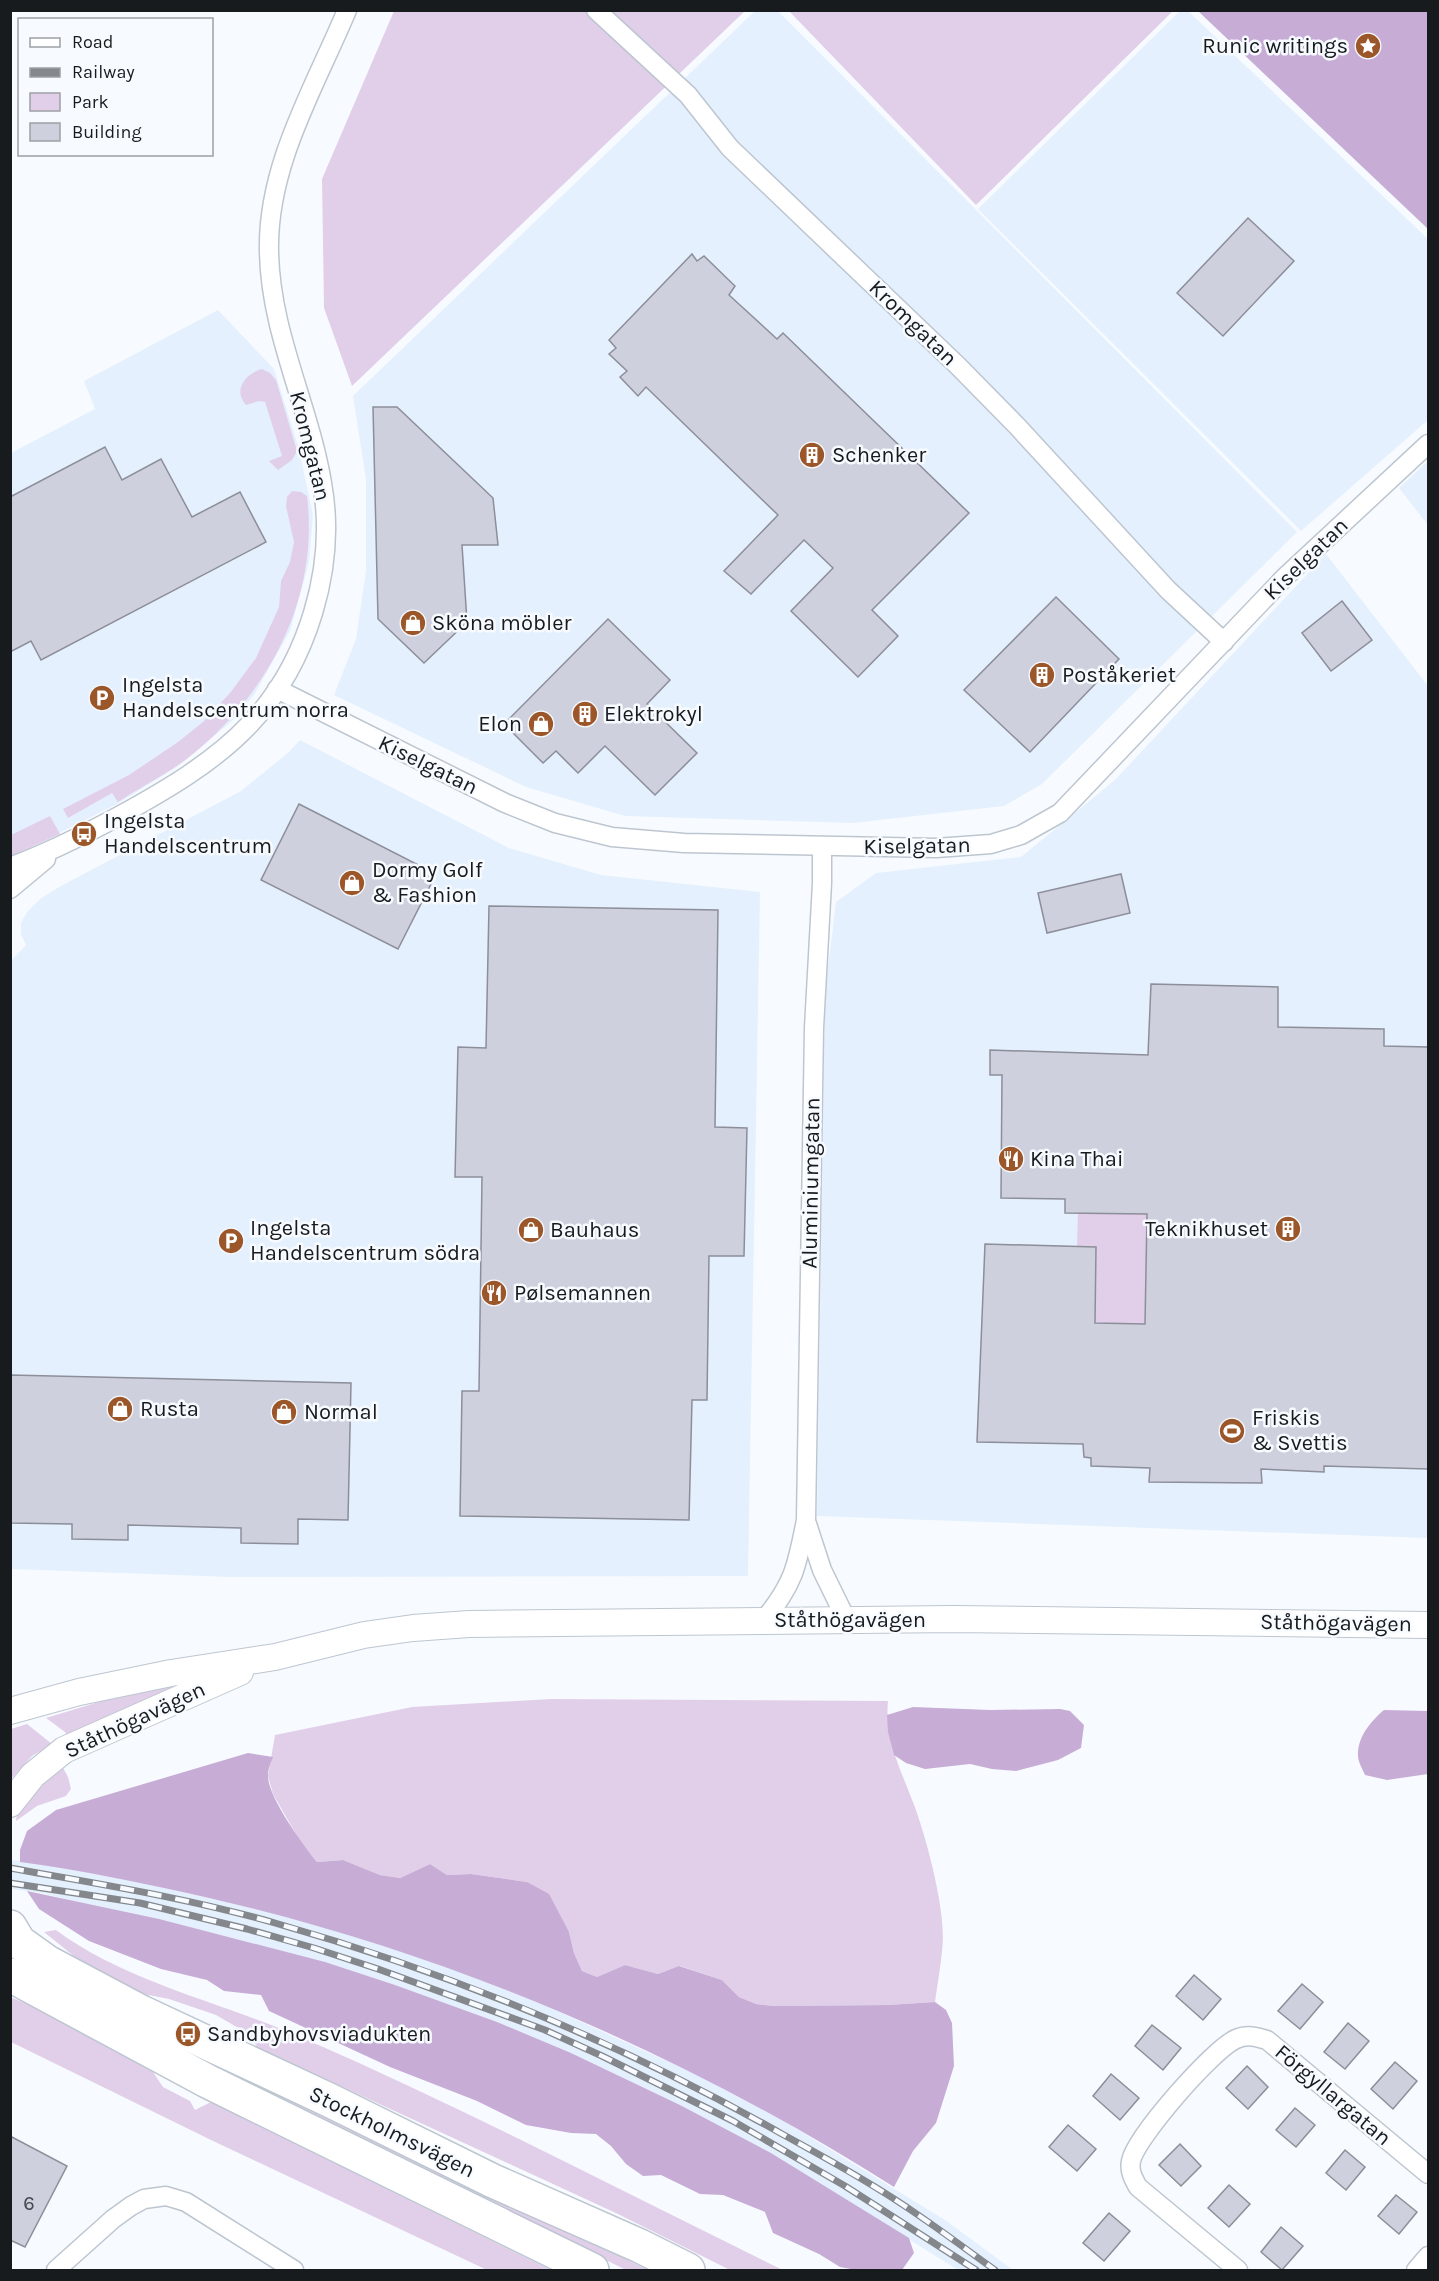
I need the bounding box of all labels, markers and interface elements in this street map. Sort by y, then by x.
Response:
legend [18,18,213,156]
text: Road [72,31,113,53]
place icon: Runic writings [1353,31,1383,61]
place label: Runic writings [1202,33,1348,59]
text: Railway [72,61,135,83]
text: Park [72,91,109,113]
text: Building [72,121,142,143]
street label: Kromgatan [864,275,962,371]
street label: Kromgatan [284,388,336,504]
building icon: Schenker [797,440,827,470]
place label: Schenker [832,442,926,468]
street label: Kiselgatan [1258,512,1354,606]
shop icon: Sköna möbler [398,608,428,638]
place label: Sköna möbler [432,610,571,636]
building icon: Poståkeriet [1027,660,1057,690]
place label: Poståkeriet [1062,662,1176,688]
place label: Ingelsta Handelscentrum norra [122,672,349,723]
parking icon: Ingelsta Handelscentrum norra [87,683,117,713]
building icon: Elektrokyl [570,699,600,729]
place label: Elektrokyl [604,701,703,727]
shop icon: Elon [526,709,556,739]
place label: Elon [478,711,522,737]
street label: Kiselgatan [374,730,482,800]
place label: Ingelsta Handelscentrum [104,808,272,859]
bus stop icon: Ingelsta Handelscentrum [69,819,99,849]
street label: Kiselgatan [863,832,971,860]
place label: Dormy Golf & Fashion [372,857,483,908]
shop icon: Dormy Golf & Fashion [337,868,367,898]
street label: Aluminiumgatan [797,1097,825,1269]
restaurant icon: Kina Thai [996,1144,1026,1174]
place label: Kina Thai [1030,1146,1124,1172]
building icon: Teknikhuset [1273,1214,1303,1244]
place label: Ingelsta Handelscentrum södra [250,1215,480,1266]
shop icon: Bauhaus [516,1215,546,1245]
place label: Teknikhuset [1145,1216,1268,1242]
place label: Bauhaus [550,1217,639,1243]
parking icon: Ingelsta Handelscentrum södra [216,1226,246,1256]
restaurant icon: Pølsemannen [479,1278,509,1308]
place label: Pølsemannen [514,1280,651,1306]
shop icon: Rusta [105,1394,135,1424]
place label: Rusta [140,1396,199,1422]
shop icon: Normal [269,1397,299,1427]
place label: Normal [304,1399,378,1425]
place label: Friskis & Svettis [1252,1405,1348,1456]
sports icon: Friskis & Svettis [1217,1416,1247,1446]
street label: Ståthögavägen [774,1607,926,1633]
street label: Ståthögavägen [1260,1609,1412,1637]
street label: Ståthögavägen [61,1676,209,1764]
bus stop icon: Sandbyhovsviadukten [173,2019,203,2049]
place label: Sandbyhovsviadukten [207,2021,431,2047]
street label: Förgyllargatan [1270,2039,1396,2151]
street label: Stockholmsvägen [305,2081,479,2183]
house number: 6 [23,2192,35,2215]

